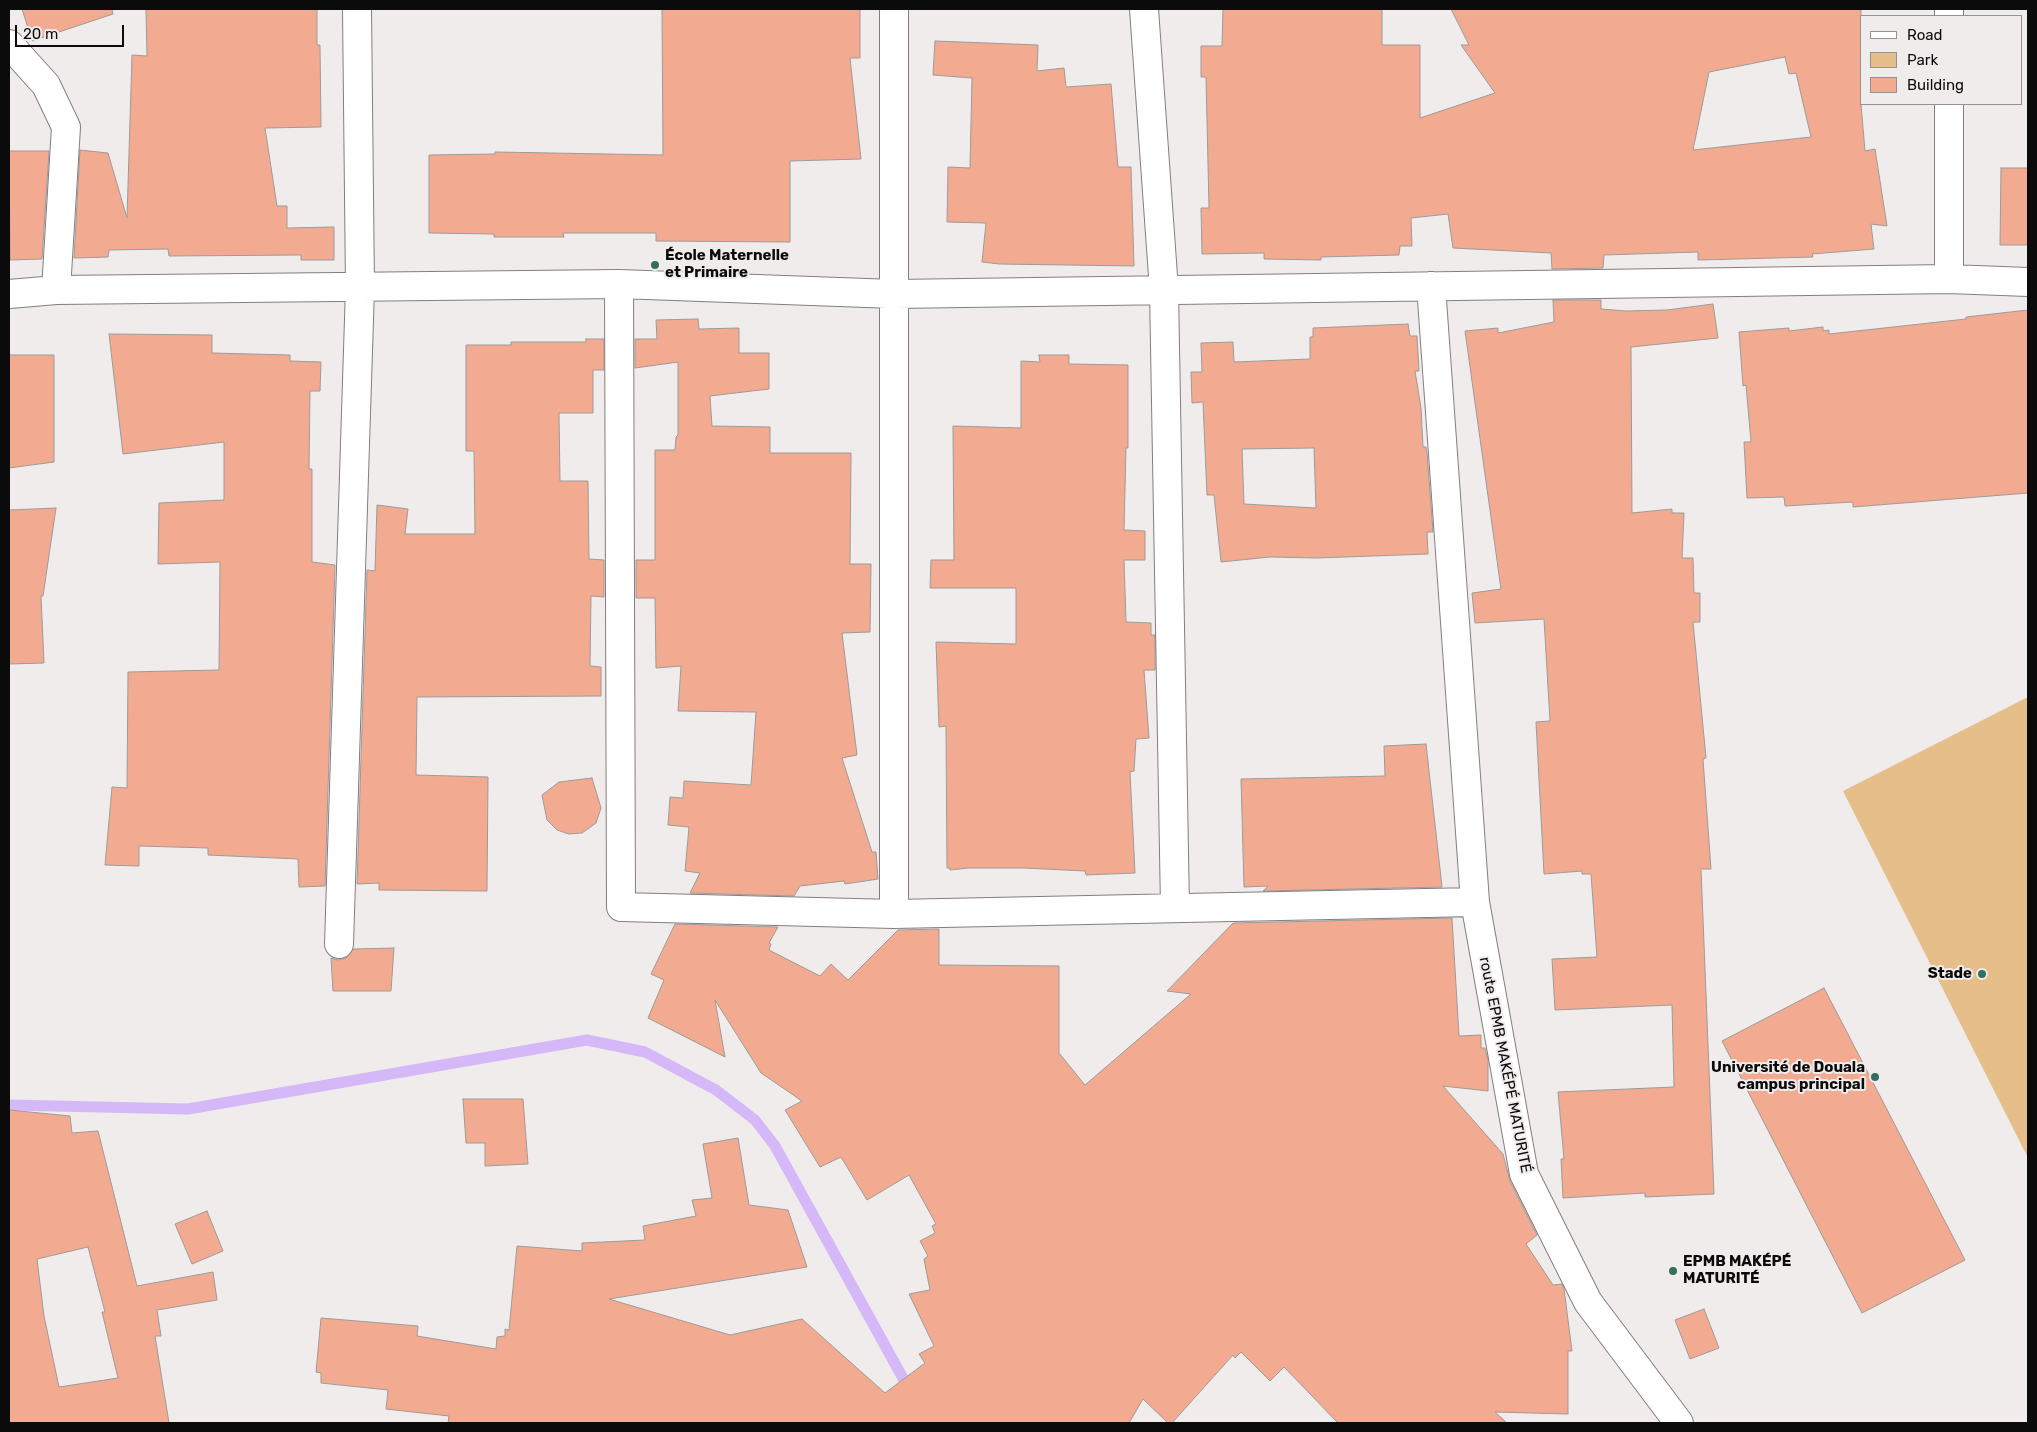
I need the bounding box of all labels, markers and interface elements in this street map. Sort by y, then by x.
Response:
scale bar [18,15,126,47]
legend [1860,15,2022,105]
text: 20 m [23,25,58,43]
text: Road [1907,26,1943,44]
text: Park [1907,51,1938,69]
text: Building [1907,76,1964,94]
place label: École Maternelle et Primaire [665,247,789,282]
marker: École Maternelle et Primaire [649,259,661,271]
street label: route EPMB MAKÉPÉ MATURITÉ [1475,955,1535,1175]
place label: Stade [1928,965,1972,983]
marker: Stade [1976,968,1988,980]
place label: Université de Douala campus principal [1711,1059,1865,1094]
marker: Université de Douala campus principal [1869,1071,1881,1083]
place label: EPMB MAKÉPÉ MATURITÉ [1683,1253,1791,1288]
marker: EPMB MAKÉPÉ MATURITÉ [1667,1265,1679,1277]

